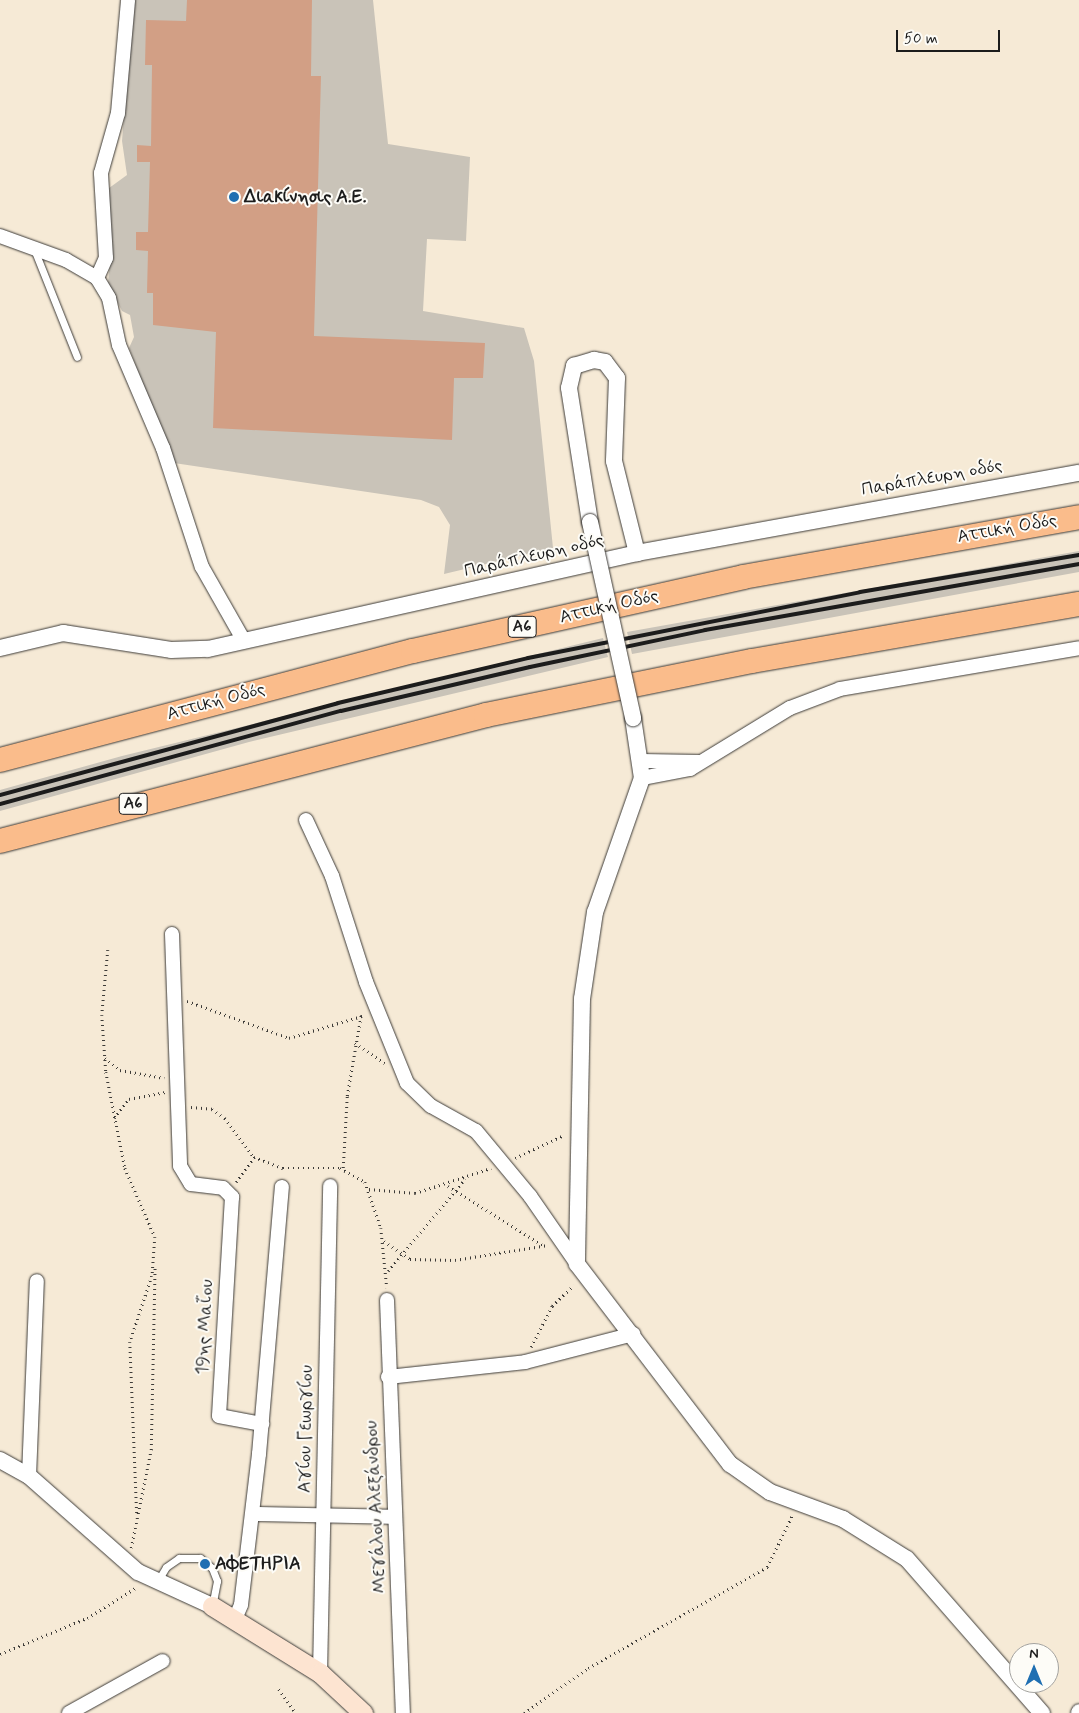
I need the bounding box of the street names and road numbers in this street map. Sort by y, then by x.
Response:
street label: Παράπλευρη οδός [860,455,1004,501]
street label: Αττική Οδός [956,510,1058,548]
street label: Παράπλευρη οδός [462,529,606,583]
street label: Αττική Οδός [557,585,661,629]
road number: Α6 [507,614,537,640]
street label: Αττική Οδός [165,679,267,725]
road number: Α6 [118,791,148,818]
street label: 19ης Μαΐου [192,1279,218,1375]
street label: Αγίου Γεωργίου [294,1365,318,1493]
street label: Μεγάλου Αλεξάνδρου [361,1420,391,1594]

